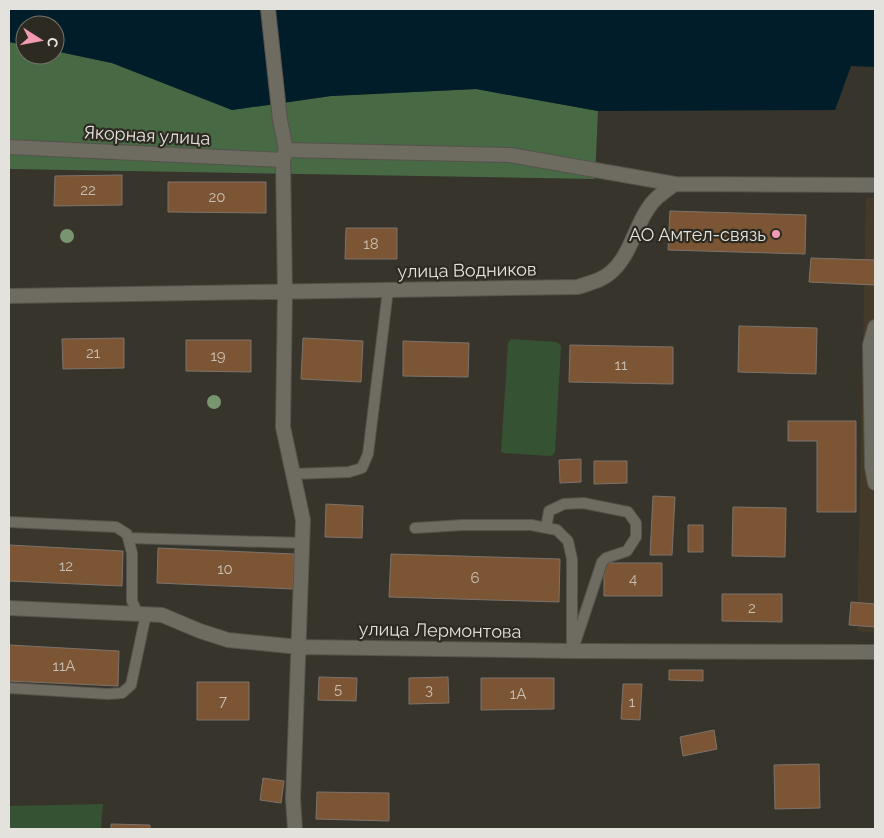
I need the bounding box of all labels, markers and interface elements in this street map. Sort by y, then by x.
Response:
north arrow [15,15,65,65]
text: С [44,36,62,49]
street label: Якорная улица [83,121,211,149]
house number: 22 [80,181,96,199]
house number: 20 [209,188,226,206]
place label: АО Амтел-связь [629,224,766,245]
marker: АО Амтел-связь [770,228,782,240]
house number: 18 [363,235,379,253]
street label: улица Водников [397,258,537,282]
house number: 21 [86,344,101,362]
house number: 19 [210,347,226,365]
house number: 11 [615,356,628,374]
house number: 12 [59,557,73,575]
house number: 10 [217,560,233,578]
house number: 6 [470,569,480,587]
house number: 4 [629,570,637,588]
house number: 2 [748,599,756,617]
street label: улица Лермонтова [358,618,522,642]
house number: 11А [53,657,75,675]
house number: 5 [334,680,342,698]
house number: 3 [425,681,433,699]
house number: 1А [510,685,526,703]
house number: 7 [219,692,227,710]
house number: 1 [629,693,636,711]

